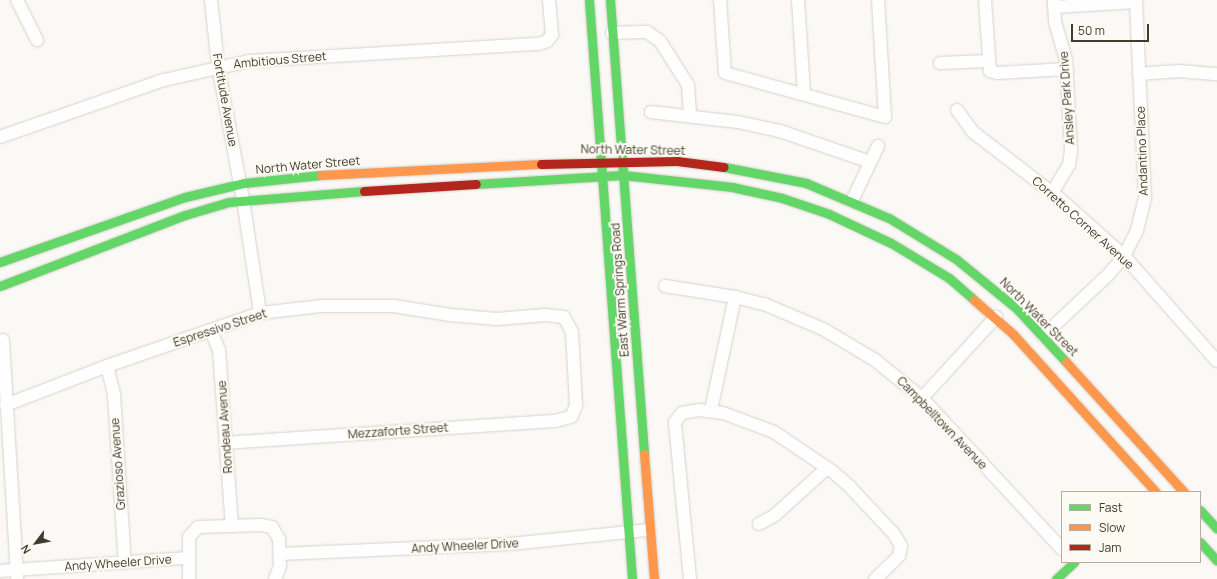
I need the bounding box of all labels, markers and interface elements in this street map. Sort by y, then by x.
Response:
scale bar [1073,16,1151,42]
text: 50 m [1078,22,1105,39]
street label: Ambitious Street [233,49,327,71]
street label: Ansley Park Drive [1057,51,1077,145]
street label: Fortitude Avenue [210,52,240,148]
street label: Andantino Place [1133,106,1151,196]
street label: North Water Street [580,142,686,158]
street label: North Water Street [255,153,361,177]
street label: Corretto Corner Avenue [1029,174,1137,272]
street label: East Warm Springs Road [608,223,632,357]
street label: North Water Street [997,275,1081,359]
street label: Espressivo Street [171,306,269,350]
street label: Campbelltown Avenue [894,374,990,472]
street label: Rondeau Avenue [215,380,235,474]
street label: Grazioso Avenue [108,417,128,511]
street label: Mezzaforte Street [347,420,449,442]
legend [1061,491,1201,563]
text: Fast [1099,499,1123,516]
text: Slow [1099,519,1125,536]
north arrow [16,523,56,563]
street label: Andy Wheeler Drive [411,536,519,556]
text: Jam [1099,539,1121,556]
text: N [17,542,34,557]
street label: Andy Wheeler Drive [64,552,172,574]

